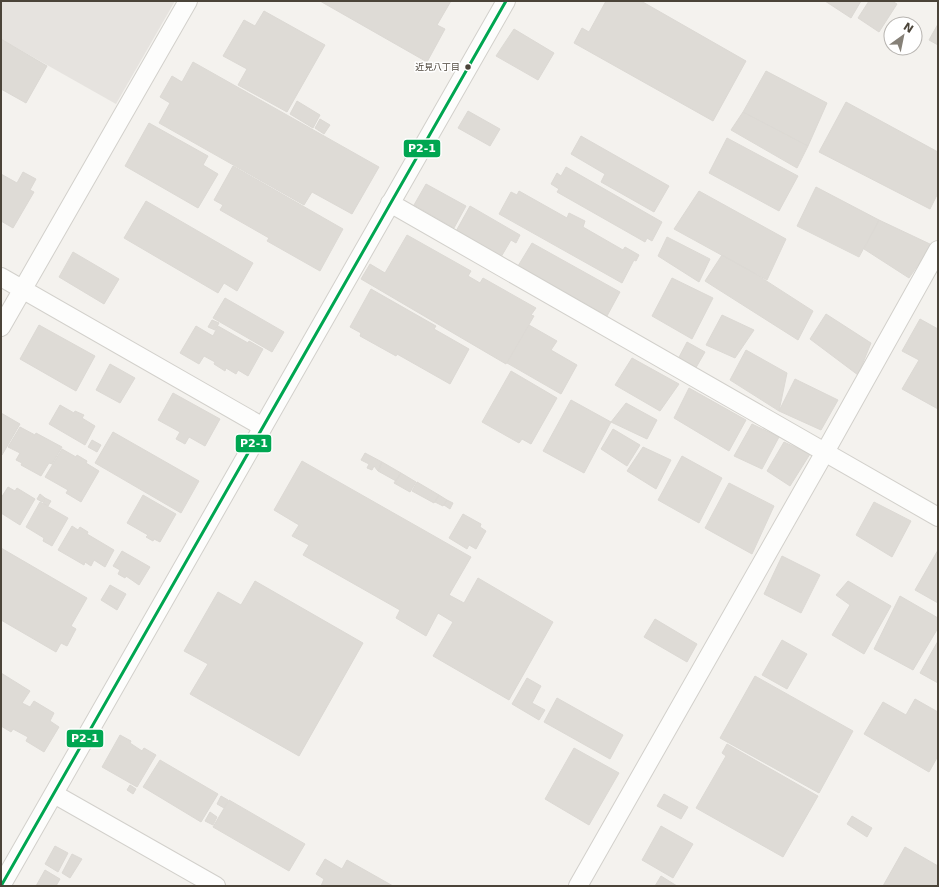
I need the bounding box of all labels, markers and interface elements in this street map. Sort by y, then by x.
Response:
north arrow [883,16,923,56]
text: N [901,20,916,36]
place label: 近見八丁目 [415,62,460,72]
marker: 近見八丁目 [463,62,473,72]
line badge: P2-1 [403,139,441,158]
text: P2-1 [408,142,436,155]
line badge: P2-1 [235,434,272,453]
text: P2-1 [240,437,268,450]
line badge: P2-1 [66,729,104,748]
text: P2-1 [71,732,99,745]

